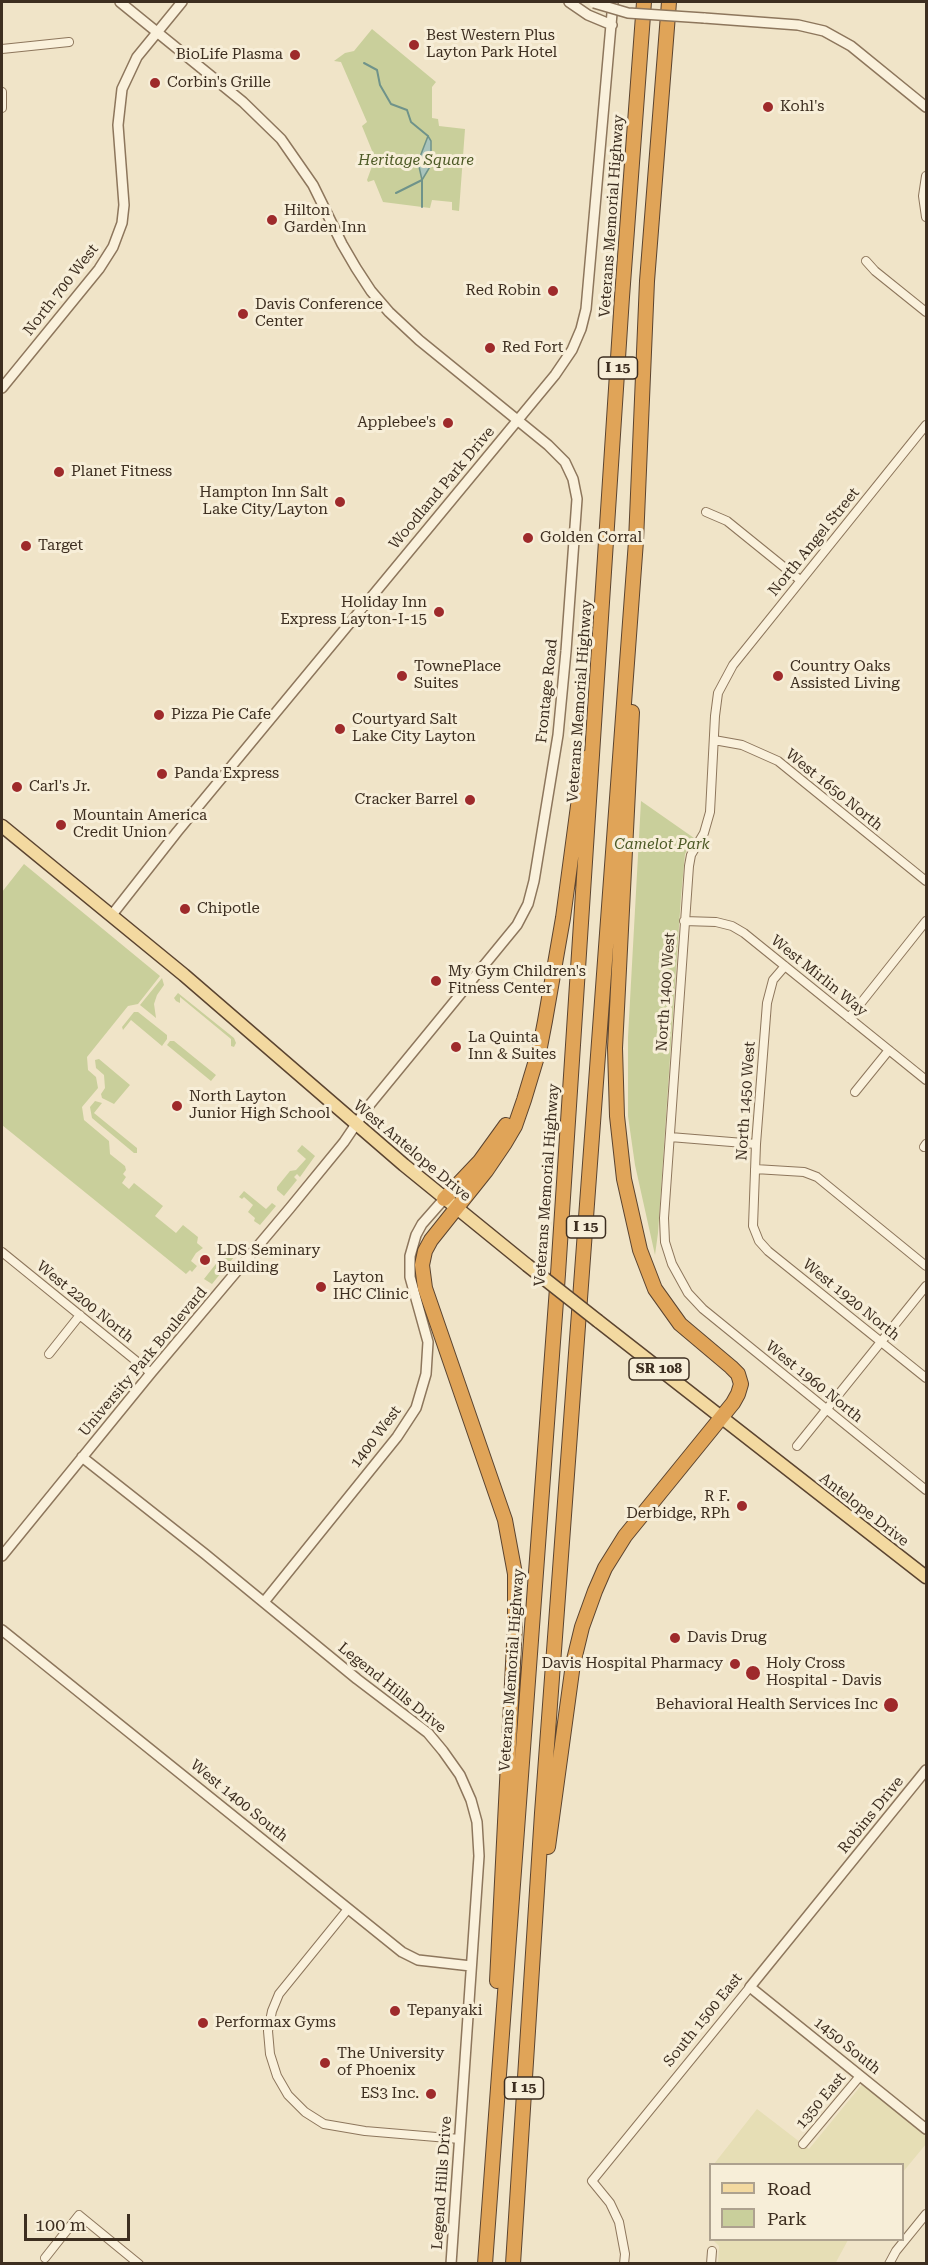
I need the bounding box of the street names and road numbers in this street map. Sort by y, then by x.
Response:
street label: Veterans Memorial Highway [596,114,628,318]
street label: North 700 West [20,241,102,339]
road number: I 15 [598,357,638,379]
street label: Woodland Park Drive [385,423,499,553]
street label: North Angel Street [765,484,863,600]
street label: Veterans Memorial Highway [564,599,596,803]
street label: Frontage Road [533,638,561,744]
street label: West 1650 North [782,745,886,835]
street label: North 1400 West [653,932,679,1052]
street label: West Mirlin Way [767,932,871,1020]
street label: North 1450 West [733,1041,759,1161]
street label: Veterans Memorial Highway [531,1083,563,1287]
street label: West Antelope Drive [350,1097,474,1205]
road number: I 15 [566,1216,606,1238]
street label: West 1920 North [799,1255,903,1345]
street label: West 2200 North [33,1257,137,1347]
street label: University Park Boulevard [75,1284,211,1440]
street label: West 1960 North [762,1337,866,1427]
road number: SR 108 [629,1358,689,1380]
street label: 1400 West [347,1402,405,1472]
street label: Antelope Drive [816,1469,912,1551]
street label: Veterans Memorial Highway [496,1568,528,1772]
street label: Legend Hills Drive [334,1639,450,1737]
street label: West 1400 South [187,1756,291,1846]
street label: Robins Drive [835,1773,907,1857]
street label: South 1500 East [660,1970,746,2070]
street label: 1450 South [810,2014,884,2078]
street label: 1350 East [792,2069,850,2133]
road number: I 15 [504,2077,544,2099]
street label: Legend Hills Drive [428,2116,456,2250]

